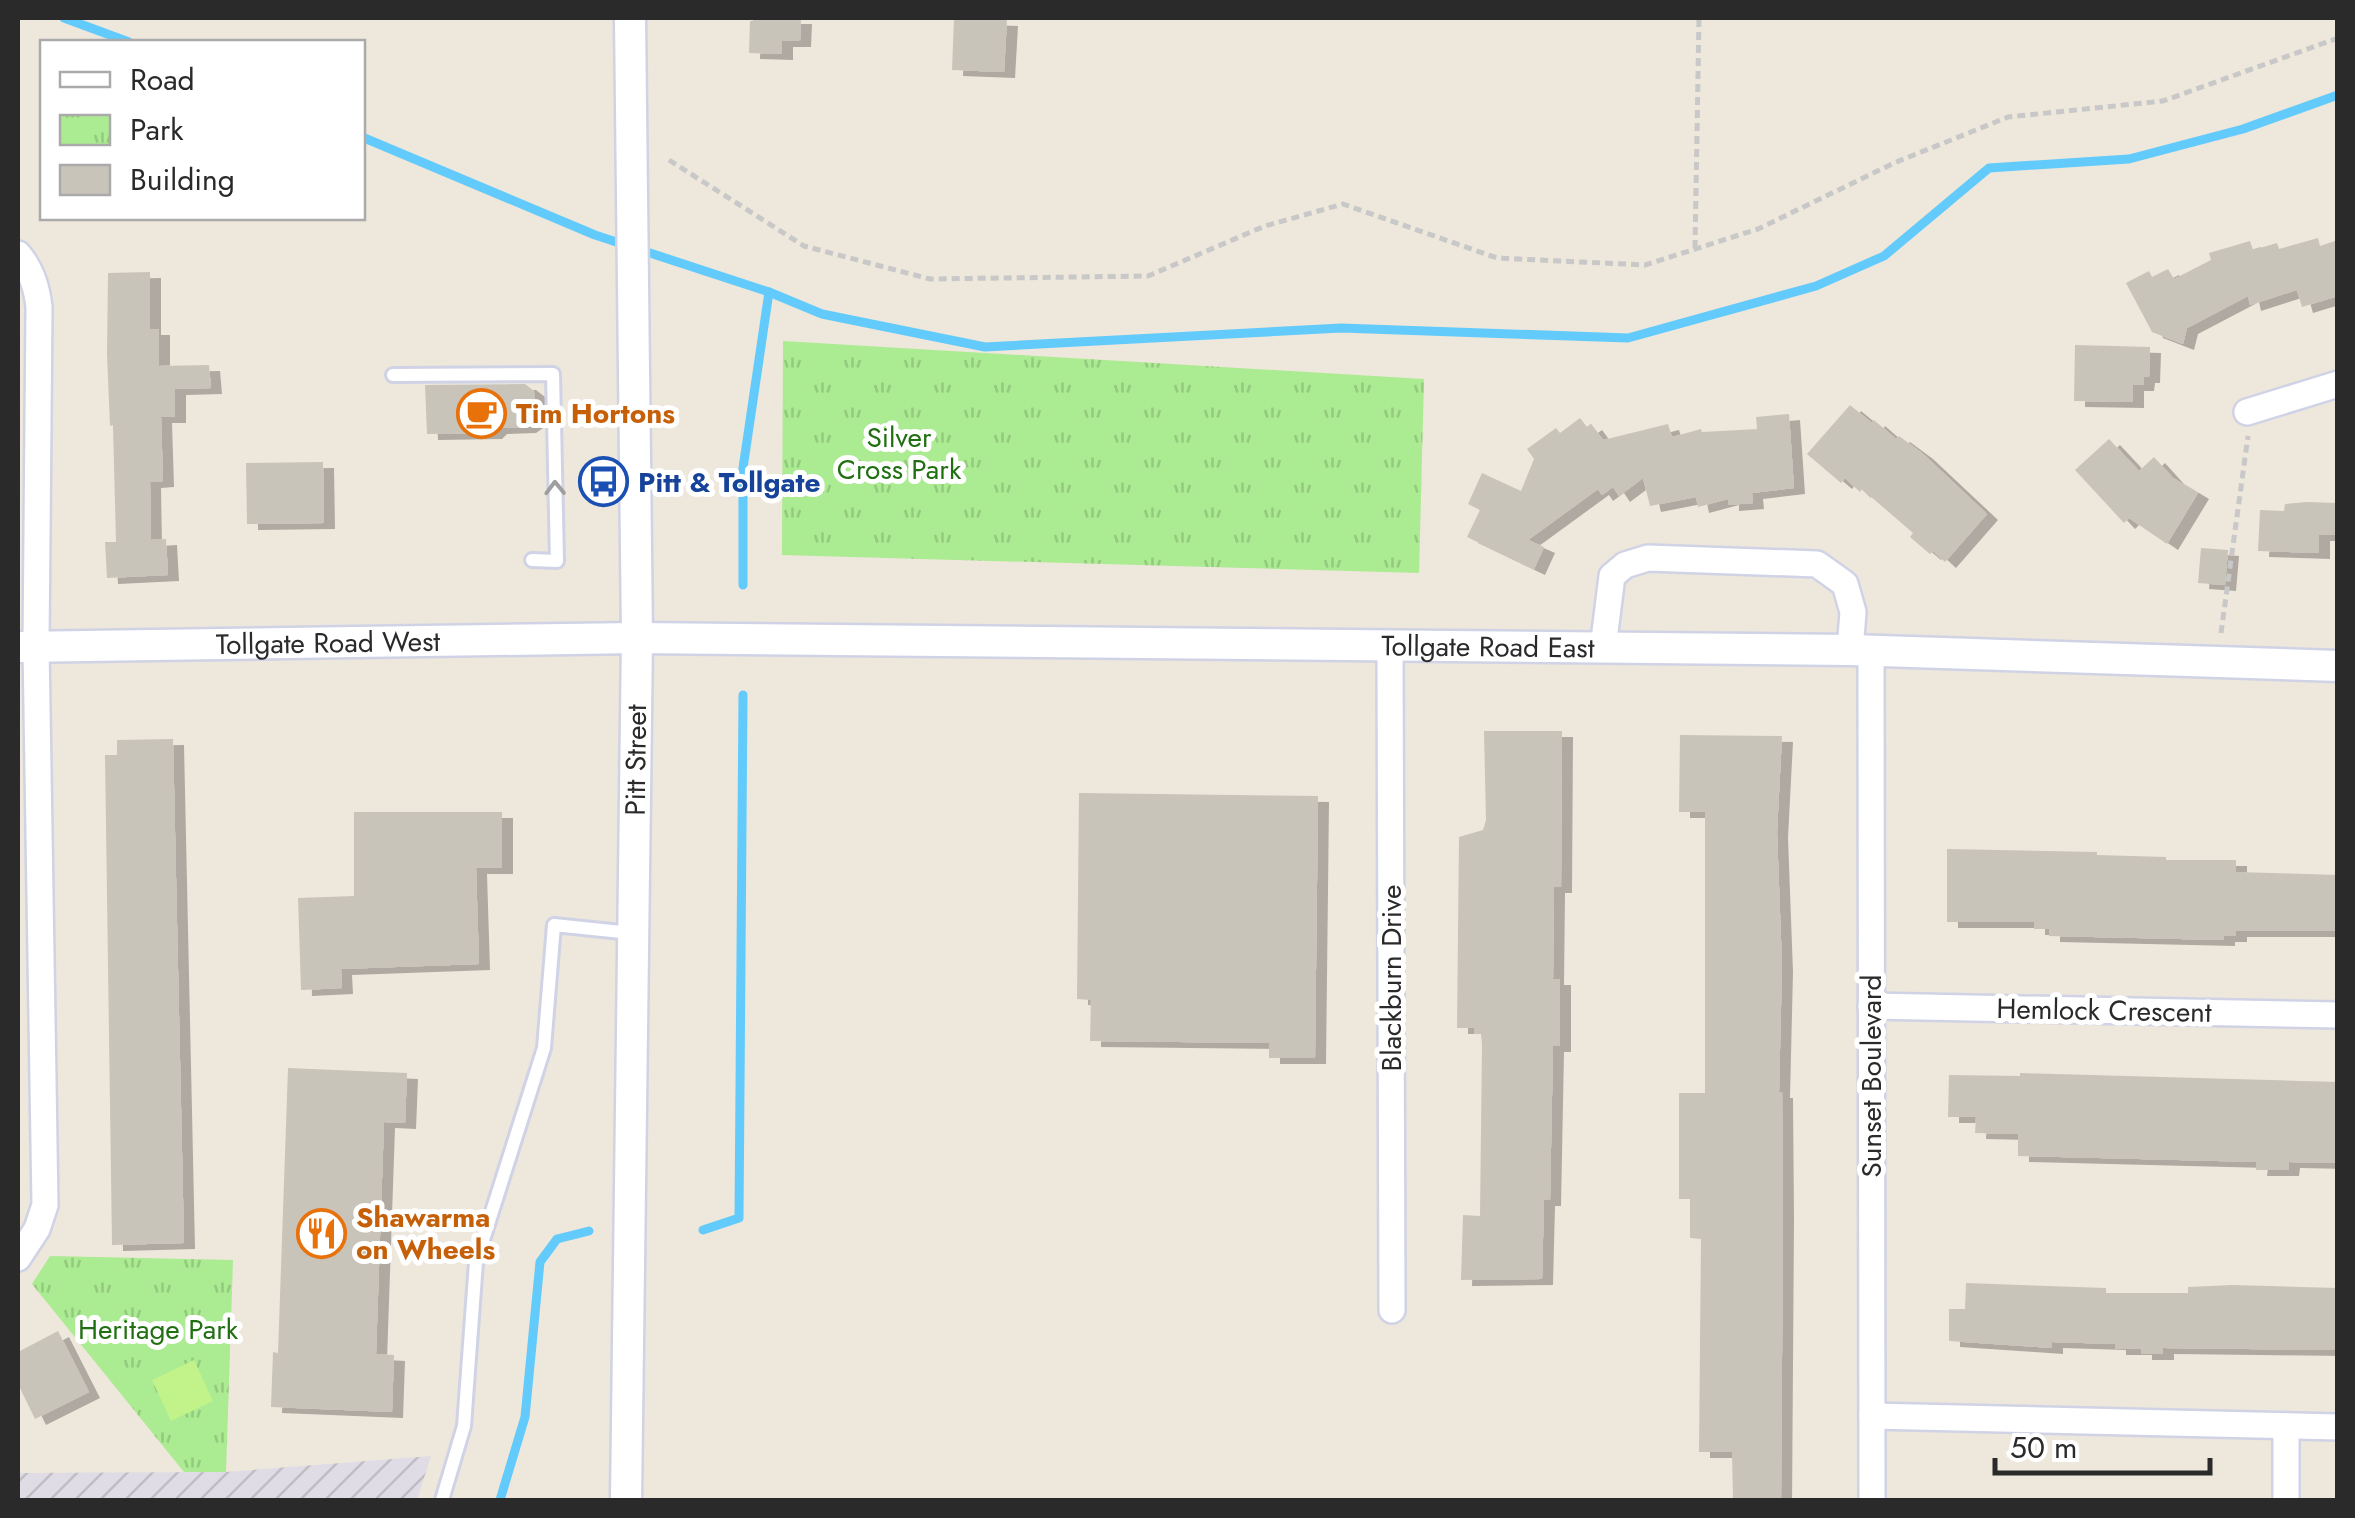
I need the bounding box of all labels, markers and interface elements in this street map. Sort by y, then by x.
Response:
legend [40,40,365,220]
text: Road [130,58,195,101]
text: Park [130,108,184,151]
text: Building [130,158,235,201]
cafe icon: Tim Hortons [455,387,507,439]
place label: Tim Hortons [516,393,675,434]
park label: Silver Cross Park [837,417,962,490]
bus stop icon: Pitt & Tollgate [577,456,629,508]
place label: Pitt & Tollgate [638,462,821,503]
one-way arrow [544,479,566,494]
street label: Tollgate Road West [216,621,441,665]
street label: Tollgate Road East [1381,625,1595,668]
street label: Pitt Street [615,704,657,816]
street label: Blackburn Drive [1371,885,1412,1071]
street label: Sunset Boulevard [1851,975,1892,1177]
street label: Hemlock Crescent [1996,988,2212,1033]
place label: Shawarma on Wheels [356,1197,495,1270]
restaurant icon: Shawarma on Wheels [295,1207,347,1259]
park label: Heritage Park [78,1309,239,1350]
scale bar [1995,1413,2210,1475]
text: 50 m [2010,1426,2077,1469]

